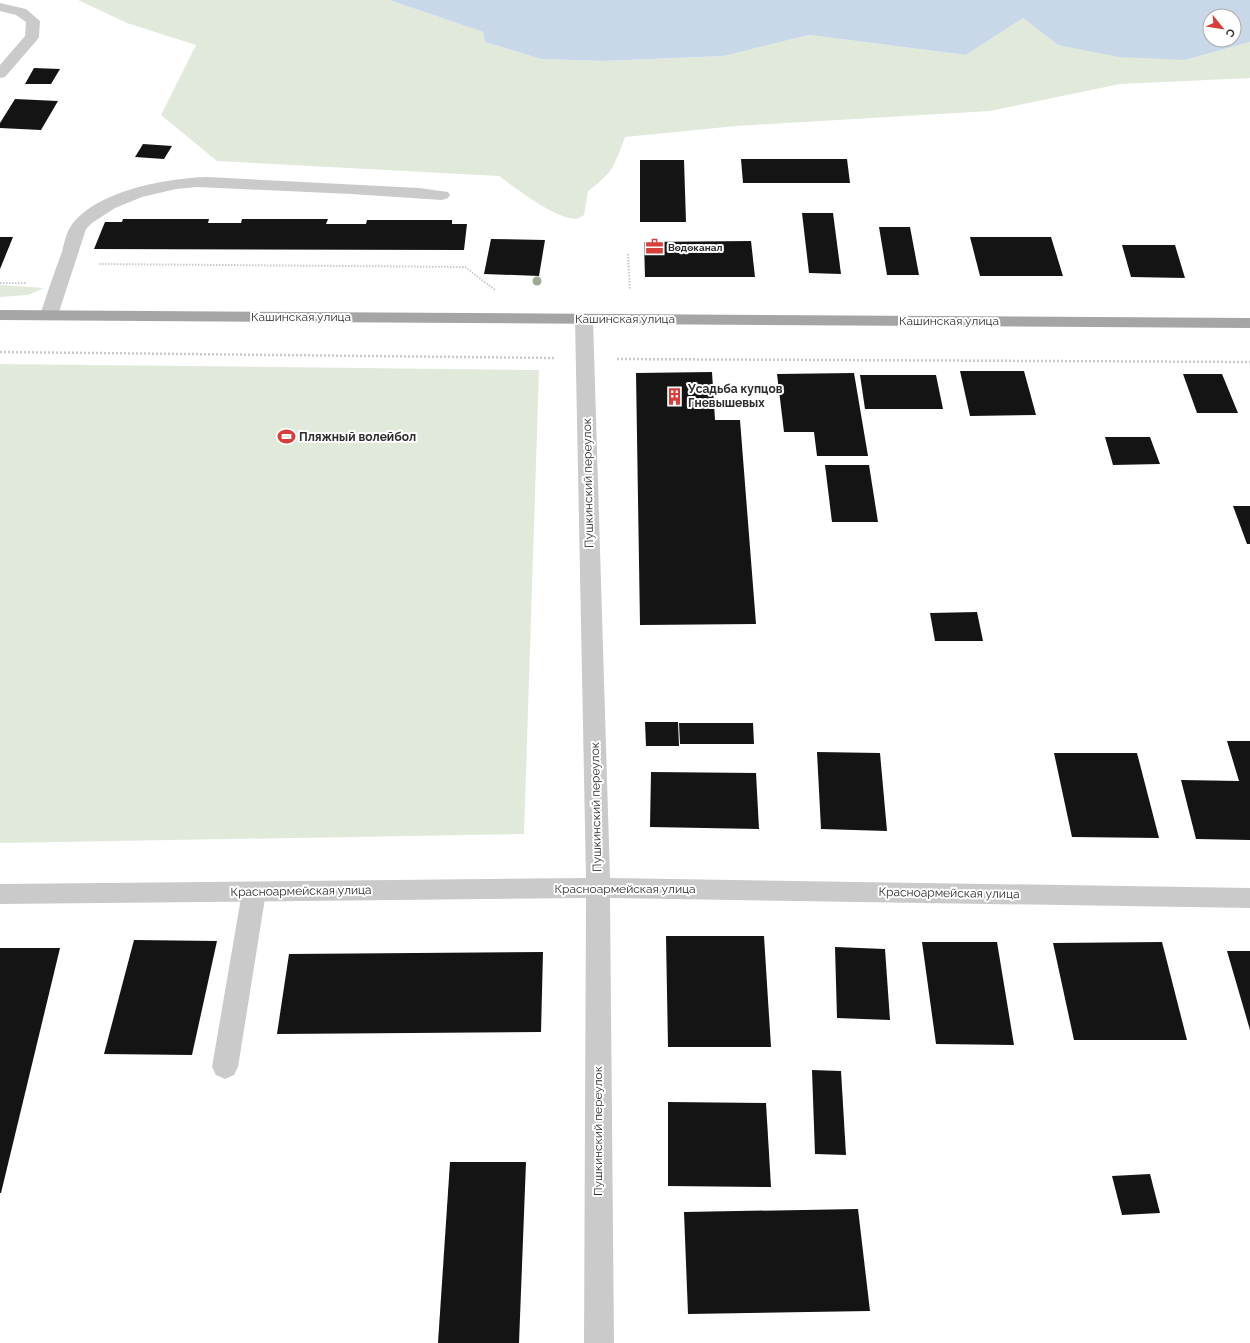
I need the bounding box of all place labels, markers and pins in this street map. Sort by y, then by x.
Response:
office icon: Водоканал [645,237,665,257]
place label: Водоканал [668,242,722,253]
place label: Усадьба купцов Гневышевых [687,382,783,410]
building icon: Усадьба купцов Гневышевых [665,386,685,406]
sports icon: Пляжный волейбол [276,427,296,447]
place label: Пляжный волейбол [299,430,416,444]

